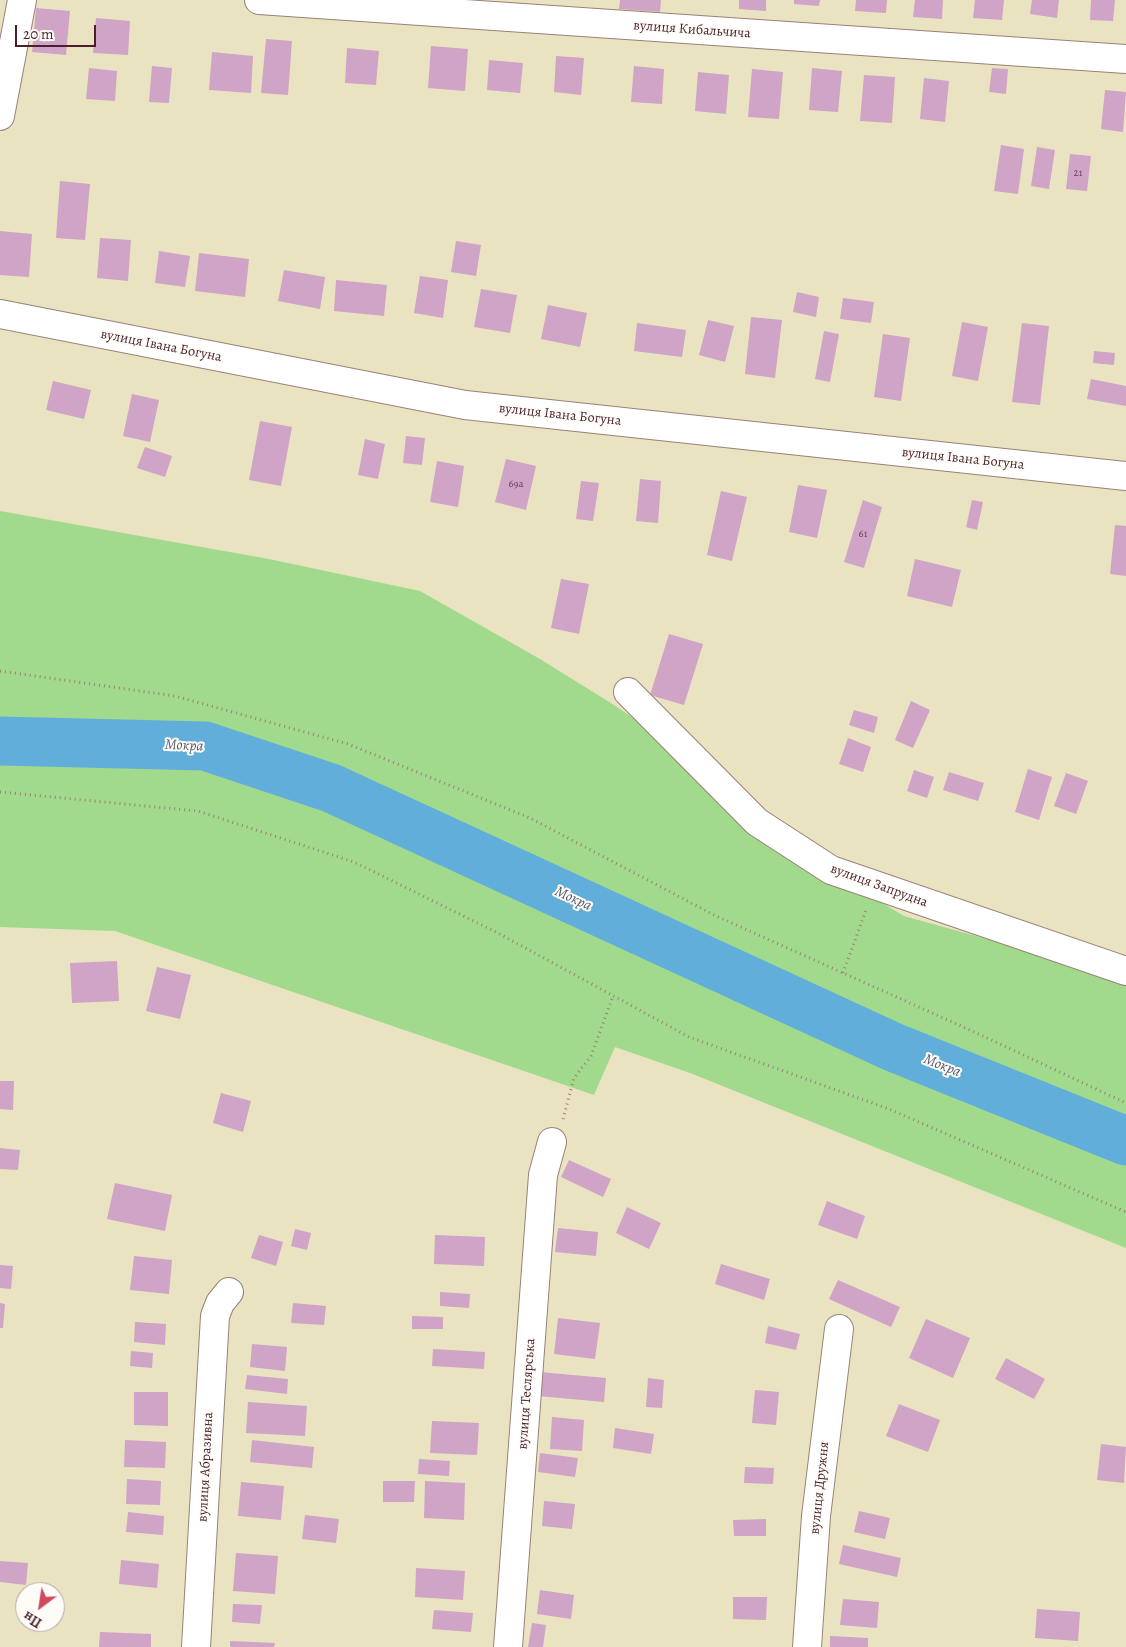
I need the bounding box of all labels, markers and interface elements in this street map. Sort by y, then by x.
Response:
scale bar [18,15,99,47]
street label: вулиця Кибальчича [633,18,751,42]
text: 20 m [23,24,54,44]
house number: 21 [1074,166,1082,180]
street label: вулиця Івана Богуна [99,326,223,366]
street label: вулиця Івана Богуна [498,400,622,430]
street label: вулиця Івана Богуна [901,444,1025,474]
house number: 69а [508,477,524,491]
house number: 61 [859,527,867,541]
water label: Мокра [164,736,204,756]
street label: вулиця Запрудна [828,861,930,911]
water label: Мокра [552,883,594,915]
water label: Мокра [921,1050,963,1082]
street label: вулиця Теслярська [515,1338,539,1450]
street label: вулиця Абразивна [195,1412,217,1522]
street label: вулиця Дружня [807,1441,833,1535]
north arrow [15,1582,65,1632]
text: Пн [20,1607,45,1632]

